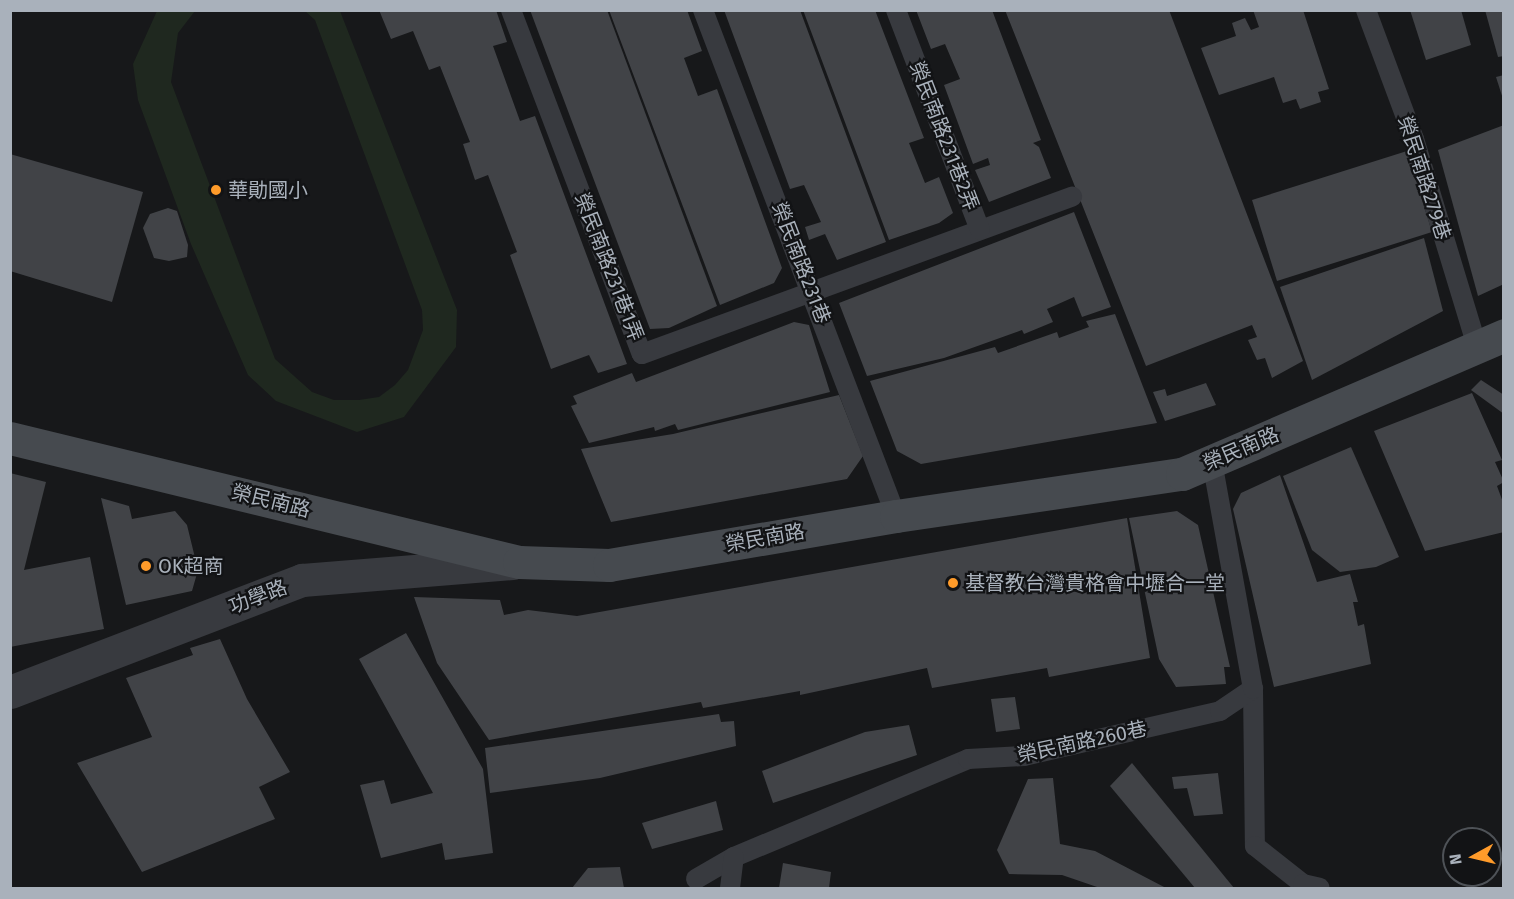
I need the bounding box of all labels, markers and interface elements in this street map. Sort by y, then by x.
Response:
street label: 榮民南路231巷2弄 [905,58,983,214]
street label: 榮民南路279巷 [1393,113,1455,243]
place label: 華勛國小 [228,178,308,202]
marker: 華勛國小 [209,183,223,197]
street label: 榮民南路231巷1弄 [570,190,648,344]
street label: 榮民南路231巷 [767,199,835,327]
street label: 榮民南路 [1199,422,1283,476]
street label: 榮民南路 [229,480,313,522]
street label: 榮民南路 [724,519,806,557]
place label: OK超商 [158,554,224,578]
marker: OK超商 [139,559,153,573]
place label: 基督教台灣貴格會中壢合一堂 [965,571,1225,595]
street label: 功學路 [226,575,290,619]
marker: 基督教台灣貴格會中壢合一堂 [946,576,960,590]
street label: 榮民南路260巷 [1015,717,1149,767]
north arrow [1442,827,1502,887]
text: N [1446,853,1466,866]

